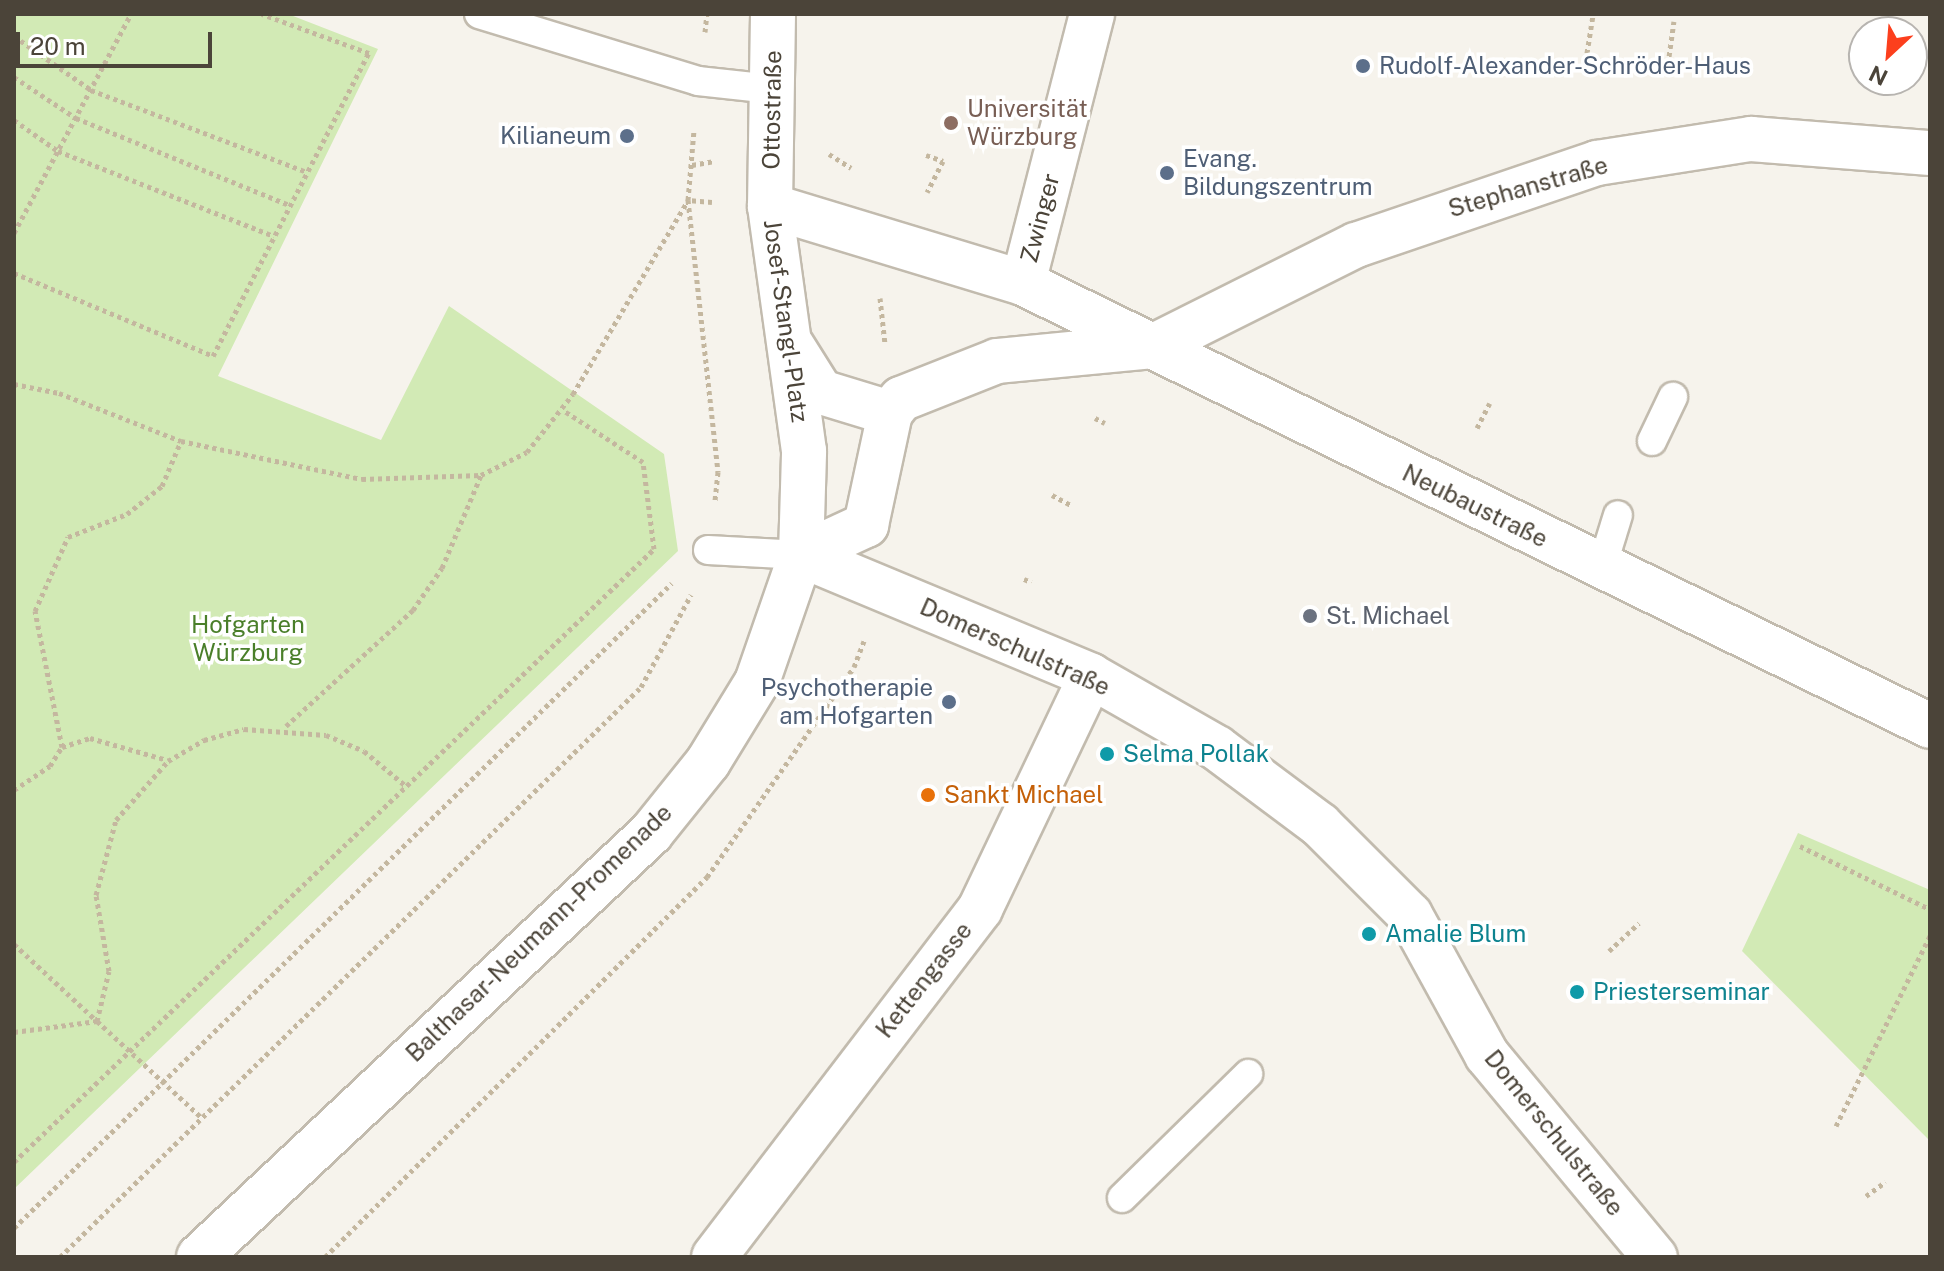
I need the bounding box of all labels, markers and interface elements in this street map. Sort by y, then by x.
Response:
scale bar [20,16,216,66]
north arrow [1848,16,1928,96]
text: 20 m [30,32,86,60]
street label: Ottostraße [757,50,787,170]
place label: Rudolf-Alexander-Schröder-Haus [1379,52,1751,80]
marker: Rudolf-Alexander-Schröder-Haus [1354,57,1372,75]
text: N [1865,60,1892,91]
place label: Universität Würzburg [967,95,1088,151]
marker: Universität Würzburg [942,114,960,132]
place label: Kilianeum [500,122,611,150]
marker: Kilianeum [618,127,636,145]
place label: Evang. Bildungszentrum [1183,145,1373,201]
street label: Stephanstraße [1445,150,1611,224]
marker: Evang. Bildungszentrum [1158,164,1176,182]
street label: Zwinger [1014,170,1066,266]
street label: Josef-Stangl-Platz [757,218,815,424]
street label: Neubaustraße [1398,458,1552,554]
street label: Domerschulstraße [916,592,1114,702]
place label: St. Michael [1326,602,1450,630]
marker: St. Michael [1301,607,1319,625]
park label: Hofgarten Würzburg [191,611,305,667]
place label: Psychotherapie am Hofgarten [761,674,933,730]
marker: Psychotherapie am Hofgarten [940,693,958,711]
place label: Selma Pollak [1123,740,1269,768]
marker: Selma Pollak [1098,745,1116,763]
place label: Sankt Michael [944,781,1103,809]
marker: Sankt Michael [919,786,937,804]
street label: Balthasar-Neumann-Promenade [400,798,678,1068]
street label: Kettengasse [870,916,978,1044]
place label: Amalie Blum [1385,920,1526,948]
marker: Amalie Blum [1360,925,1378,943]
place label: Priesterseminar [1593,978,1770,1006]
marker: Priesterseminar [1568,983,1586,1001]
street label: Domerschulstraße [1478,1044,1630,1222]

